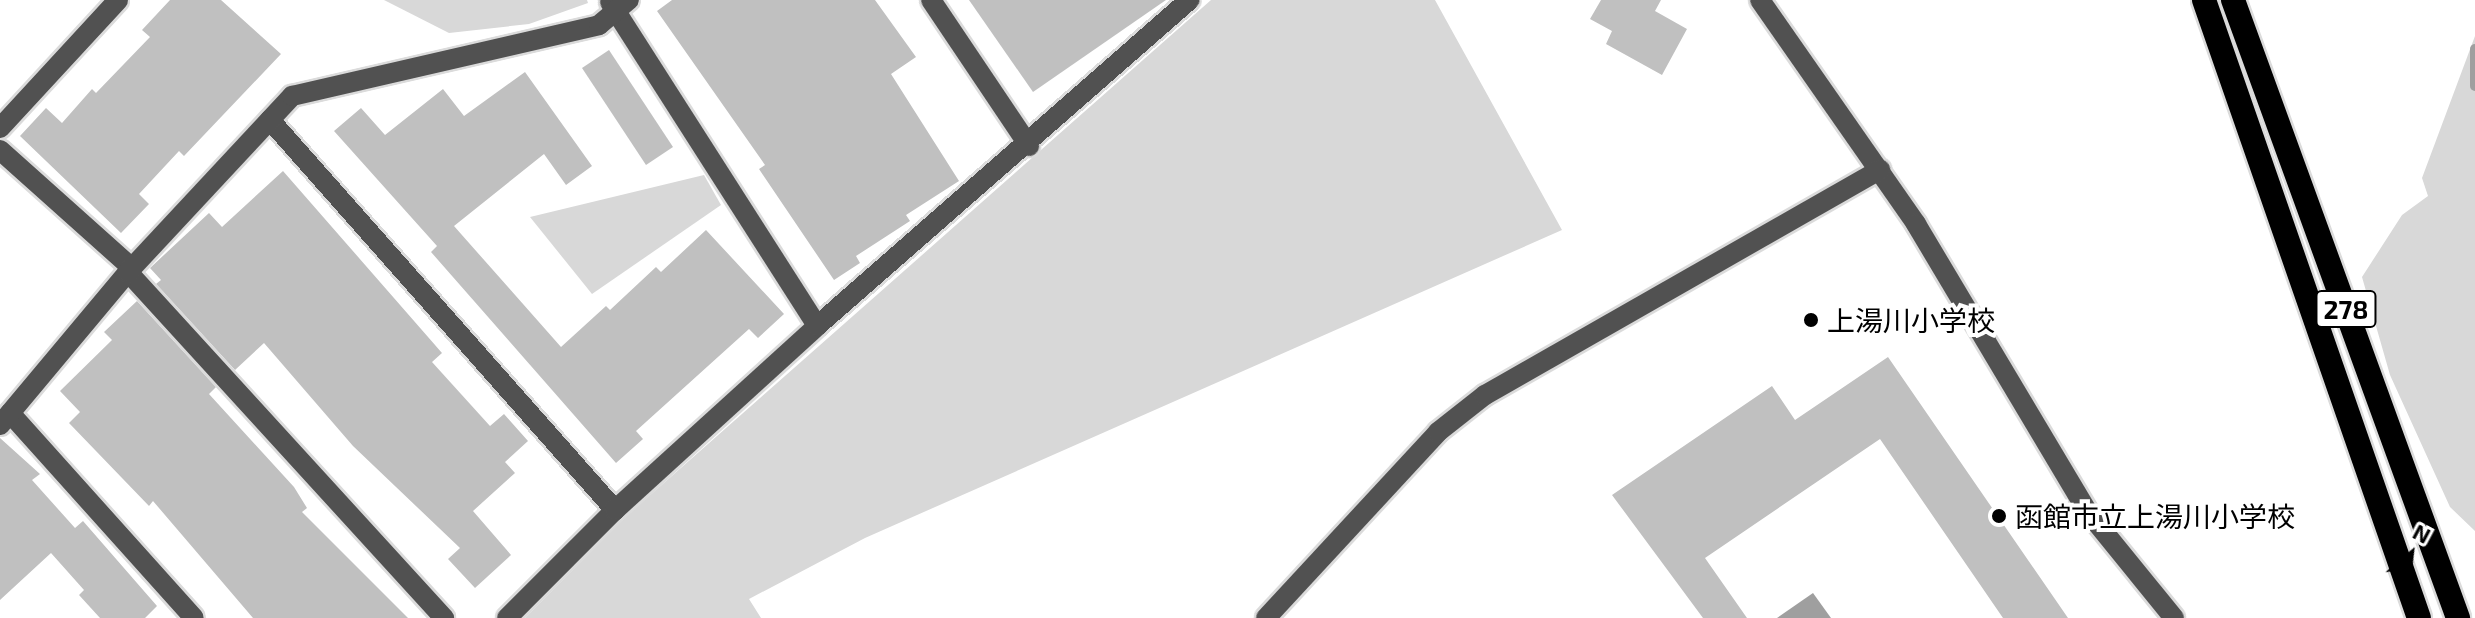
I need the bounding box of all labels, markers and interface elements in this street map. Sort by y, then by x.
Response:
road number: 278 [2314,287,2378,331]
place label: 上湯川小学校 [1827,303,1995,337]
marker: 上湯川小学校 [1802,311,1820,329]
place label: 函館市立上湯川小学校 [2015,499,2295,533]
marker: 函館市立上湯川小学校 [1990,507,2008,525]
north arrow [2371,514,2451,594]
text: N [2409,518,2435,548]

